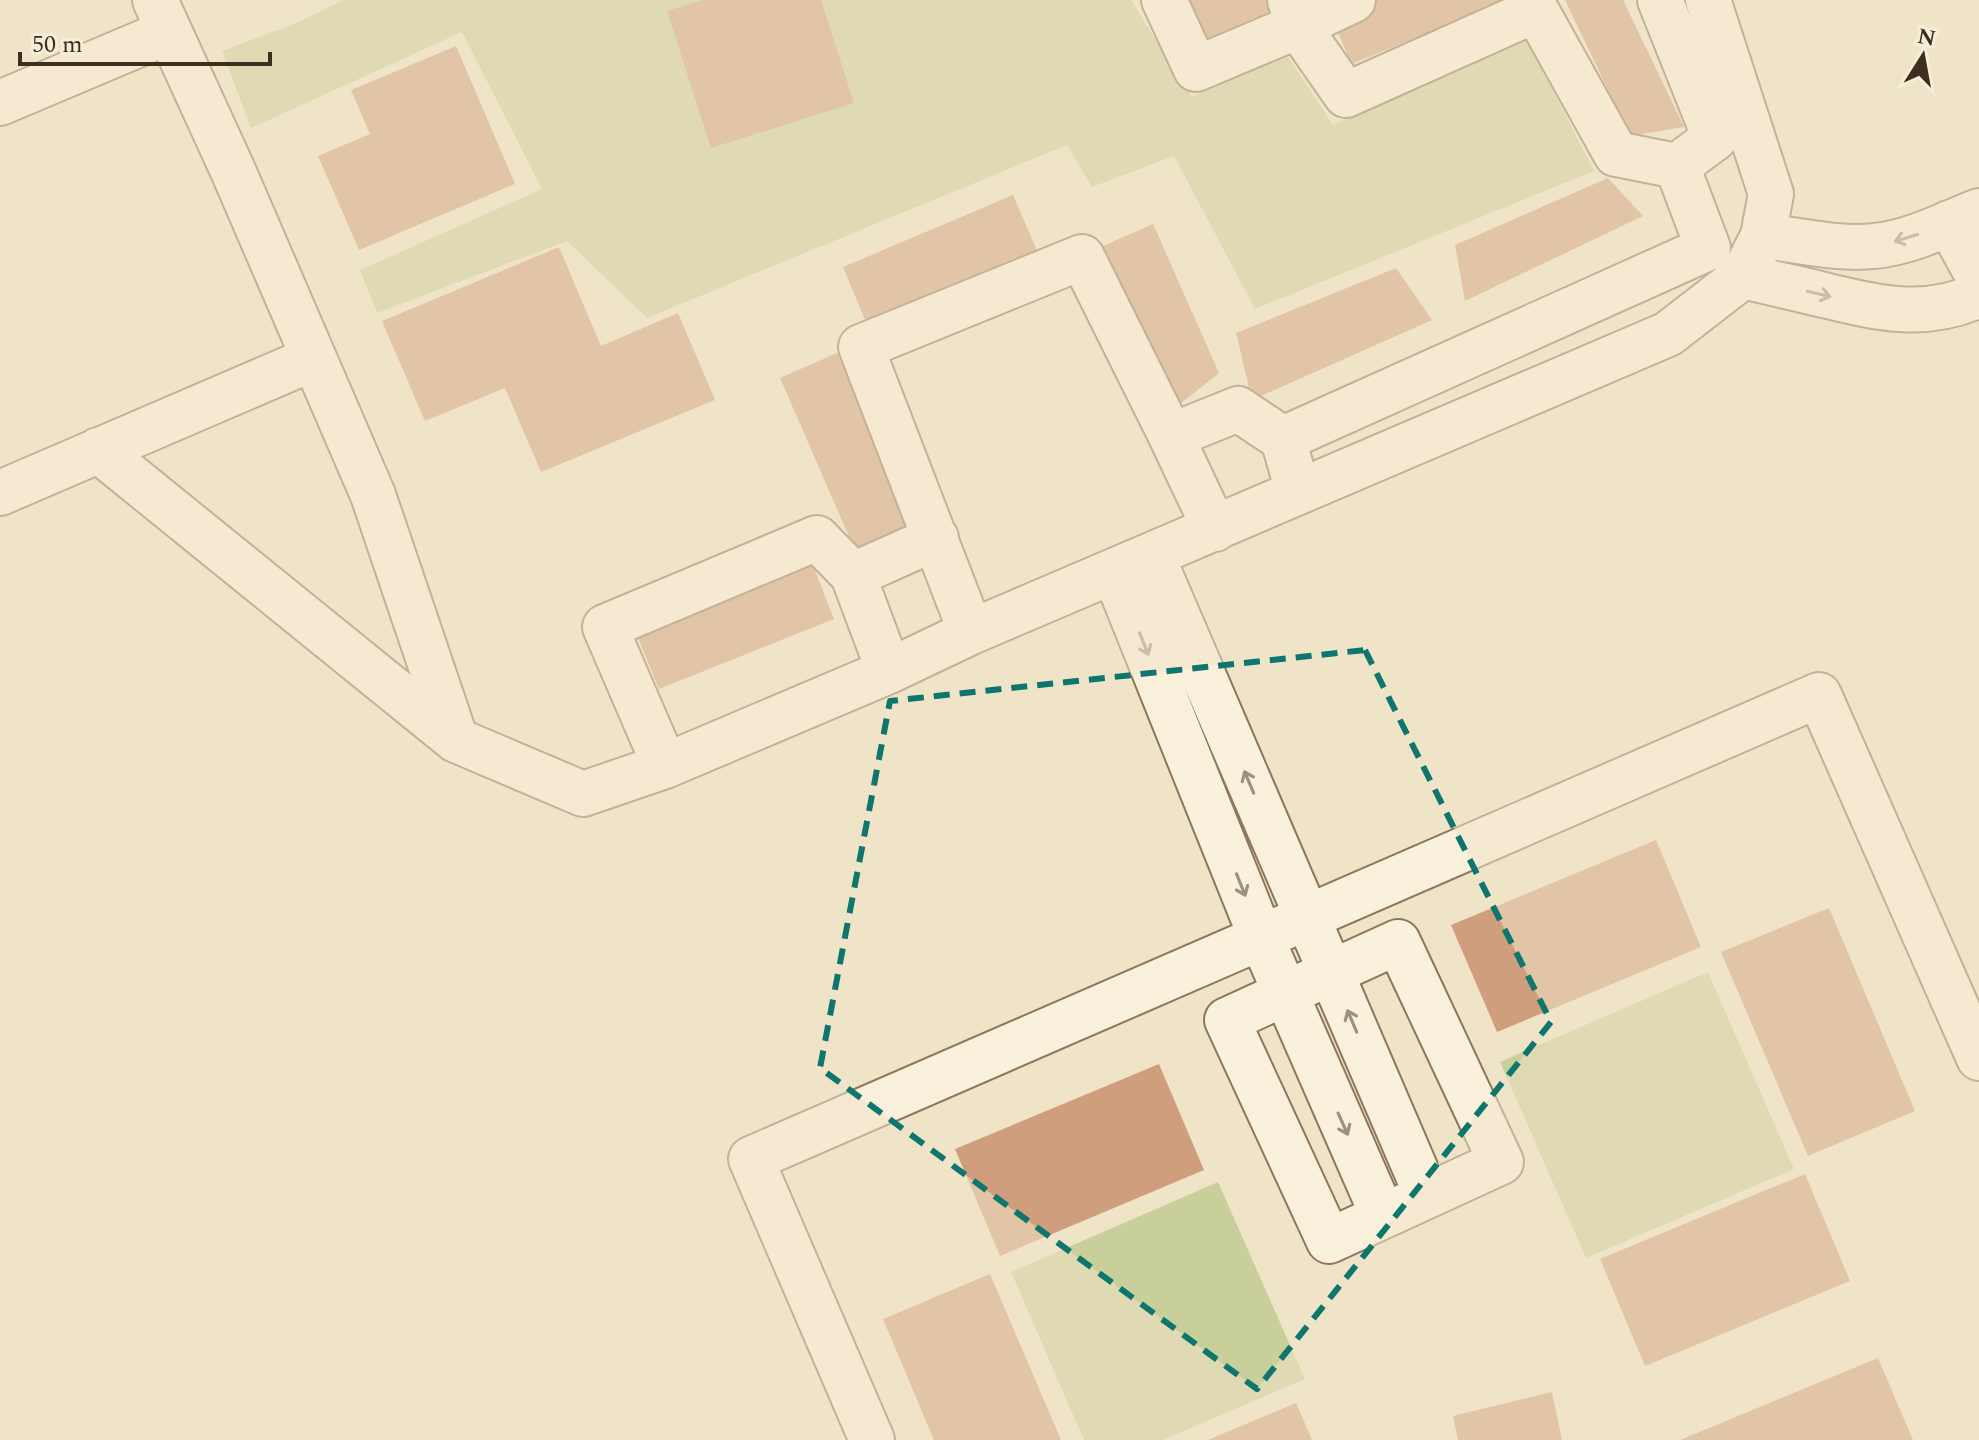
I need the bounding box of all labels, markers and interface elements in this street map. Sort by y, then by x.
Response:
scale bar [20,16,270,66]
north arrow [1883,16,1963,96]
text: N [1915,20,1939,56]
text: 50 m [32,27,83,63]
one-way arrow [1894,232,1919,247]
one-way arrow [1806,287,1831,302]
one-way arrow [1137,631,1152,656]
one-way arrow [1241,770,1256,795]
one-way arrow [1234,872,1249,897]
one-way arrow [1344,1009,1359,1034]
one-way arrow [1336,1112,1351,1136]

